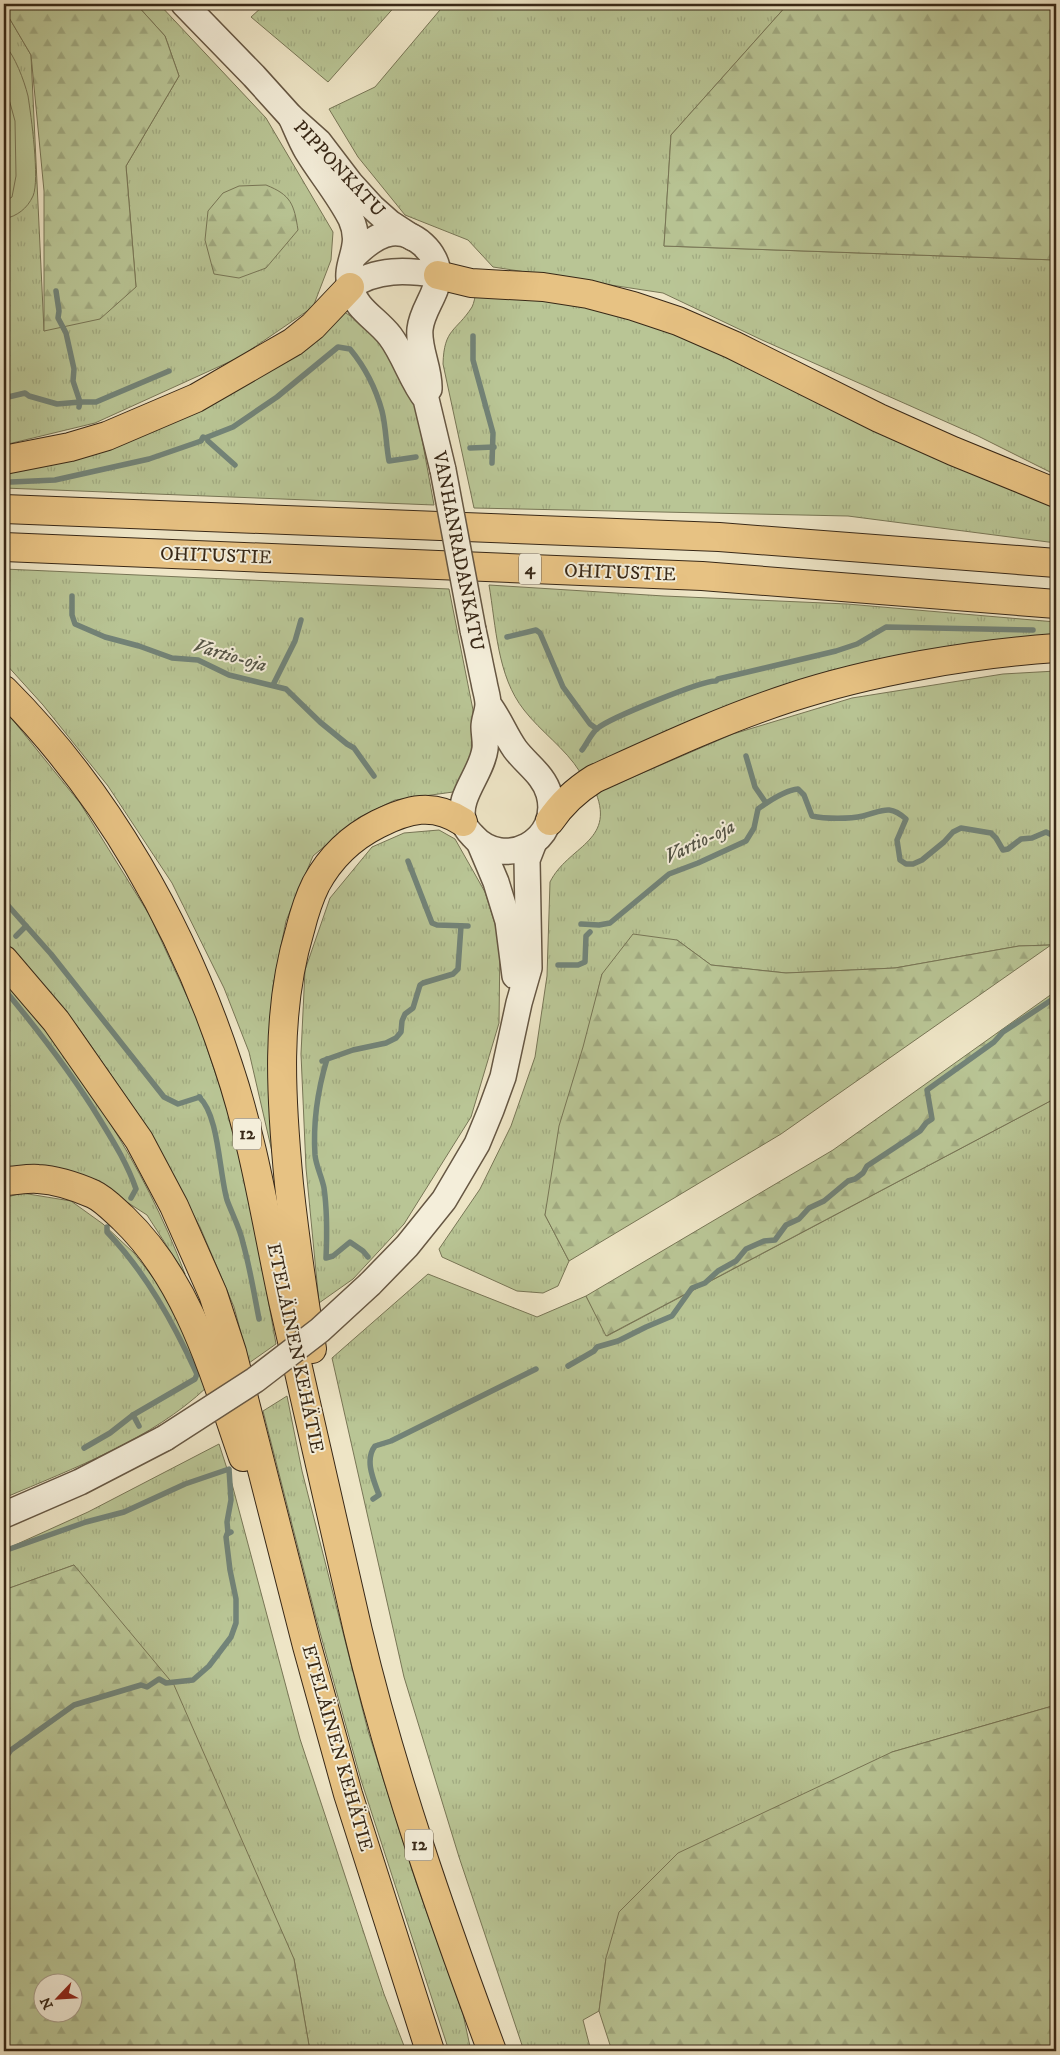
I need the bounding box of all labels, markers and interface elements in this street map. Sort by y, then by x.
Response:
street label: PIPPONKATU [288,116,390,222]
street label: VANHANRADANKATU [427,448,489,653]
street label: OHITUSTIE [160,543,272,569]
road number: 4 [519,554,541,584]
street label: OHITUSTIE [564,560,676,586]
water label: Vartio-oja [190,634,270,678]
water label: Vartio-oja [661,814,739,870]
road number: 12 [233,1118,261,1150]
street label: ETELÄINEN KEHÄTIE [262,1241,329,1455]
street label: ETELÄINEN KEHÄTIE [296,1642,379,1854]
road number: 12 [405,1830,433,1860]
north arrow [32,1972,82,2022]
text: N [36,1994,58,2012]

